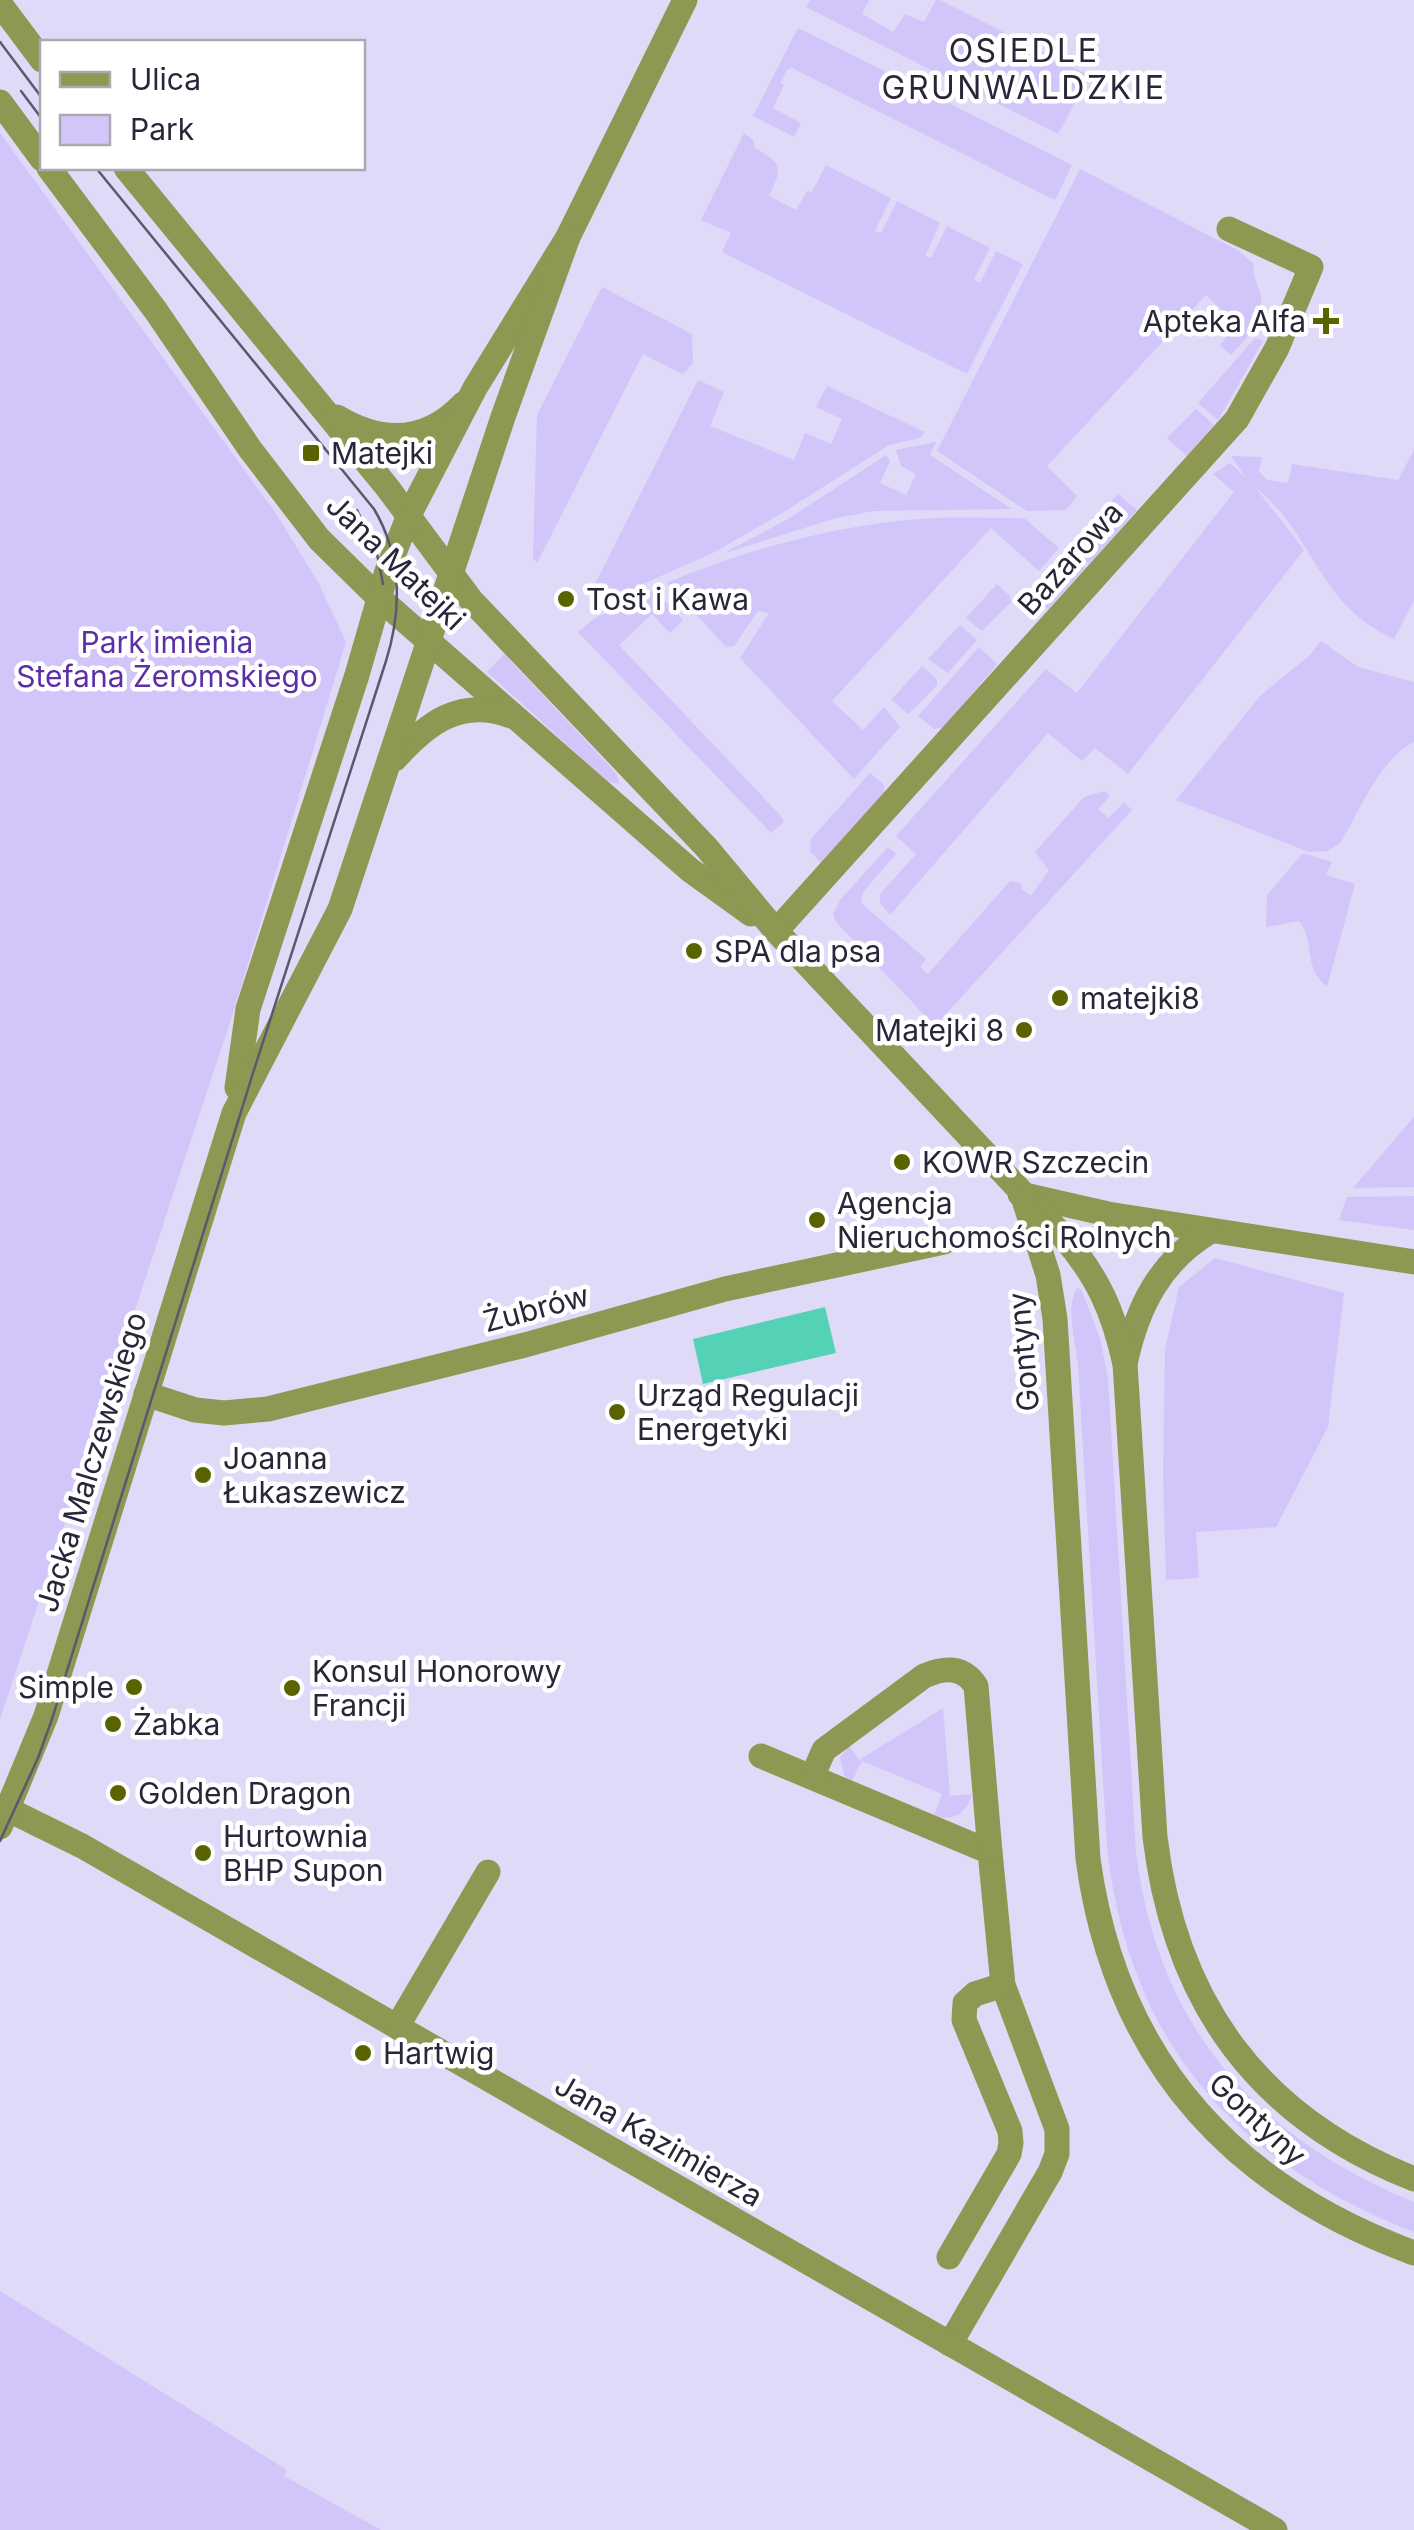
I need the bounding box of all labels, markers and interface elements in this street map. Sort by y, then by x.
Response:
district label: OSIEDLE GRUNWALDZKIE [882,31,1166,107]
legend [40,40,365,170]
text: Ulica [130,61,201,97]
text: Park [130,111,195,147]
place label: Apteka Alfa [1143,303,1306,339]
marker: Apteka Alfa [1315,310,1337,332]
place label: Matejki [331,435,433,471]
marker: Matejki [300,442,322,464]
street label: Jana Matejki [319,487,473,637]
street label: Bazarowa [1010,494,1130,622]
place label: Tost i Kawa [586,581,749,617]
marker: Tost i Kawa [555,588,577,610]
park label: Park imienia Stefana Żeromskiego [16,624,318,694]
place label: SPA dla psa [714,933,881,969]
marker: SPA dla psa [683,940,705,962]
place label: matejki8 [1080,980,1200,1016]
marker: matejki8 [1049,987,1071,1009]
place label: Matejki 8 [875,1012,1004,1048]
marker: Matejki 8 [1013,1019,1035,1041]
place label: KOWR Szczecin [922,1144,1149,1180]
marker: KOWR Szczecin [891,1151,913,1173]
place label: Agencja Nieruchomości Rolnych [837,1185,1172,1255]
marker: Agencja Nieruchomości Rolnych [806,1209,828,1231]
street label: Żubrów [479,1277,593,1339]
street label: Gontyny [1000,1291,1046,1413]
street label: Jacka Malczewskiego [28,1308,154,1616]
place label: Urząd Regulacji Energetyki [637,1377,859,1447]
marker: Urząd Regulacji Energetyki [606,1401,628,1423]
place label: Joanna Łukaszewicz [223,1440,406,1510]
marker: Joanna Łukaszewicz [192,1464,214,1486]
place label: Konsul Honorowy Francji [312,1653,562,1723]
place label: Simple [18,1669,114,1705]
marker: Simple [123,1676,145,1698]
marker: Konsul Honorowy Francji [281,1677,303,1699]
place label: Żabka [133,1706,220,1742]
marker: Żabka [102,1713,124,1735]
place label: Golden Dragon [138,1775,352,1811]
marker: Golden Dragon [107,1782,129,1804]
place label: Hurtownia BHP Supon [223,1818,384,1888]
marker: Hurtownia BHP Supon [192,1842,214,1864]
place label: Hartwig [383,2035,494,2071]
marker: Hartwig [352,2042,374,2064]
street label: Gontyny [1202,2065,1314,2173]
street label: Jana Kazimierza [549,2066,769,2214]

